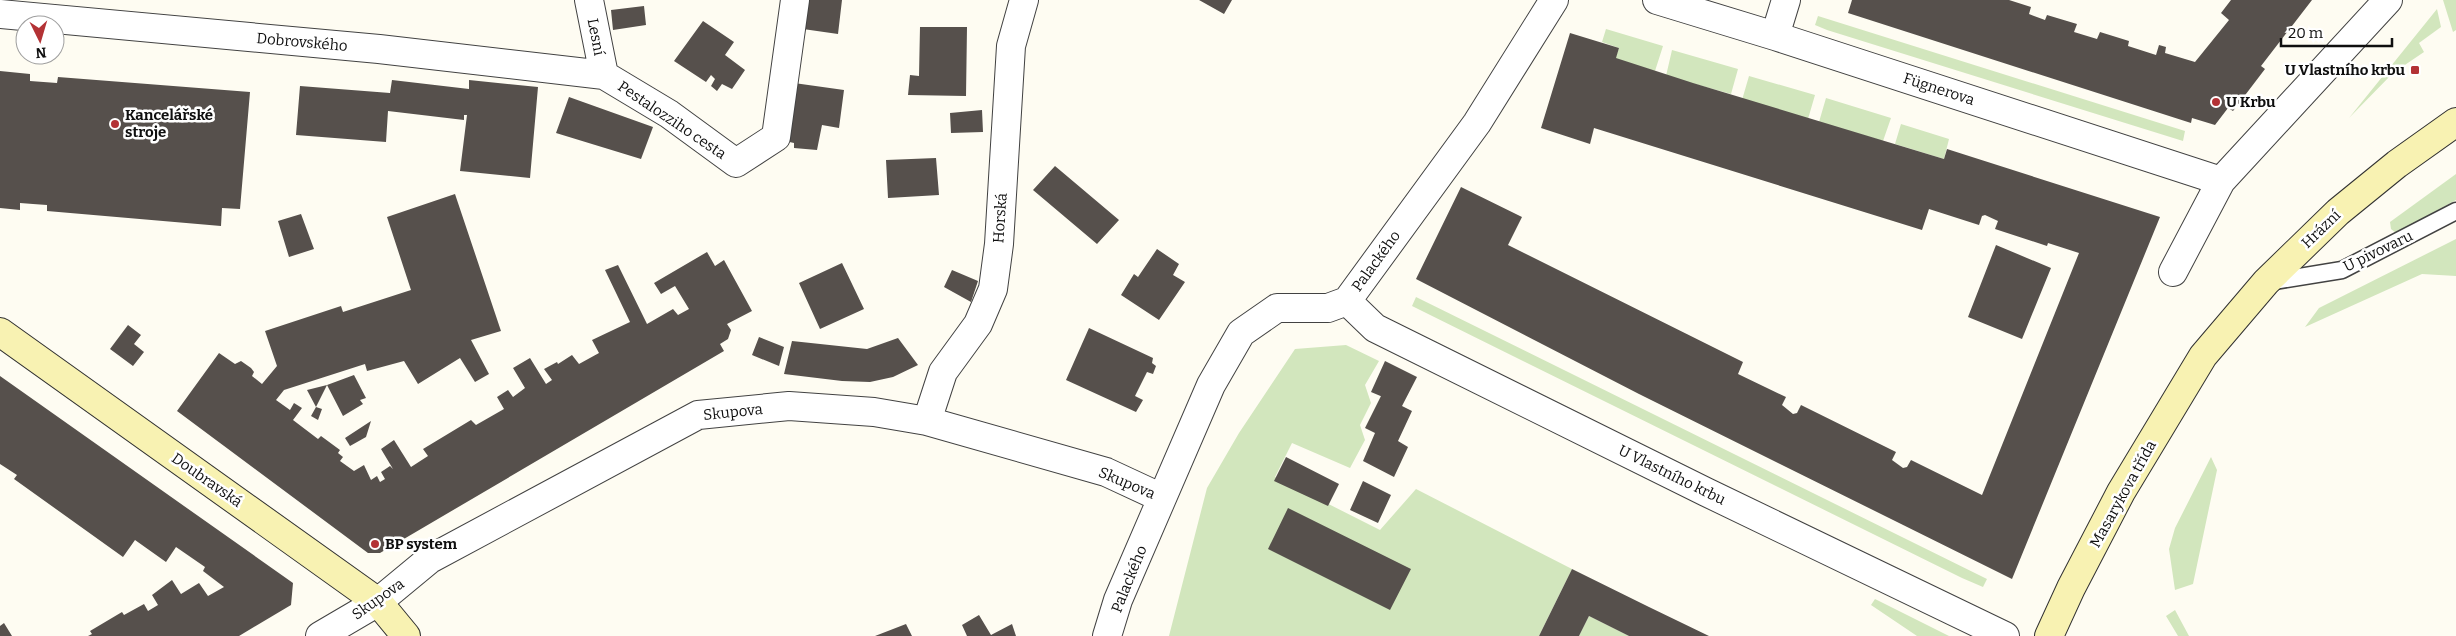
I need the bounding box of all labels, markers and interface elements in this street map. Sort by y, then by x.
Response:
north arrow [15,15,65,65]
scale bar [2281,15,2392,47]
street label: Lesní [584,17,609,58]
text: 20 m [2288,24,2324,42]
street label: Dobrovského [256,29,348,55]
text: N [35,44,47,61]
place label: U Vlastního krbu [2285,61,2406,79]
marker: U Vlastního krbu [2409,64,2421,76]
street label: Fügnerova [1901,69,1977,109]
street label: Pestalozziho cesta [614,77,730,163]
place label: U Krbu [2226,93,2276,111]
marker: U Krbu [2210,96,2222,108]
place label: Kancelářské stroje [125,106,213,141]
marker: Kancelářské stroje [109,118,121,130]
street label: Horská [989,192,1011,244]
street label: Hrázní [2298,206,2345,252]
street label: U pivovaru [2340,226,2416,276]
street label: Palackého [1348,227,1404,295]
street label: Skupova [702,400,764,424]
street label: Masarykova třída [2086,437,2160,551]
street label: U Vlastního krbu [1615,441,1729,509]
street label: Doubravská [168,449,246,511]
street label: Skupova [1096,463,1158,503]
place label: BP system [385,535,458,553]
marker: BP system [369,538,381,550]
street label: Palackého [1107,543,1151,615]
street label: Skupova [348,575,408,623]

